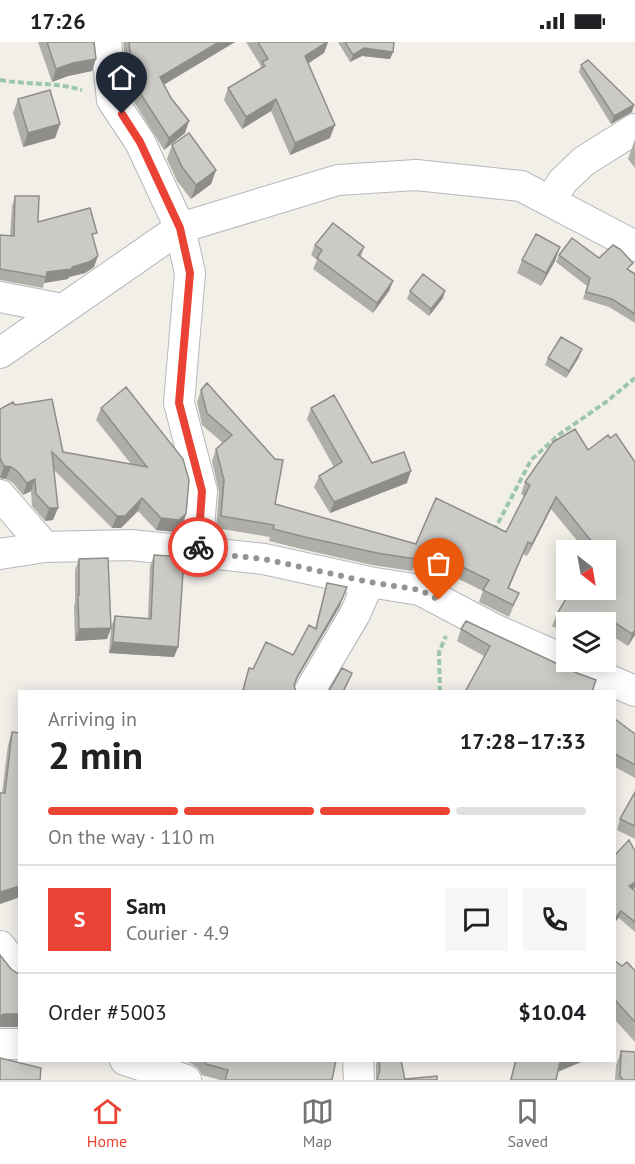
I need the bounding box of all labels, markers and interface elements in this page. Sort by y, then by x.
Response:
text: 17:26 [30,7,86,35]
pin [96,52,147,114]
icon: home [105,61,138,94]
courier [168,517,228,577]
icon: bike [182,531,215,564]
pin [413,538,464,600]
north arrow [556,540,616,600]
map controls [556,540,616,672]
icon: bag [422,547,455,580]
button: layers [556,612,616,672]
text: Arriving in [48,706,137,732]
text: 17:28–17:33 [460,727,586,755]
text: 2 min [48,729,143,780]
text: On the way · 110 m [48,824,215,850]
button: chat [445,888,508,951]
button: phone [523,888,586,951]
text: Sam [126,892,166,920]
text: S [74,905,85,933]
text: Courier · 4.9 [126,920,229,946]
text: Order #5003 [48,998,167,1026]
text: $10.04 [518,998,586,1026]
tab: Home [87,1095,127,1151]
tab: Map [301,1095,334,1151]
tab: Saved [507,1095,548,1151]

